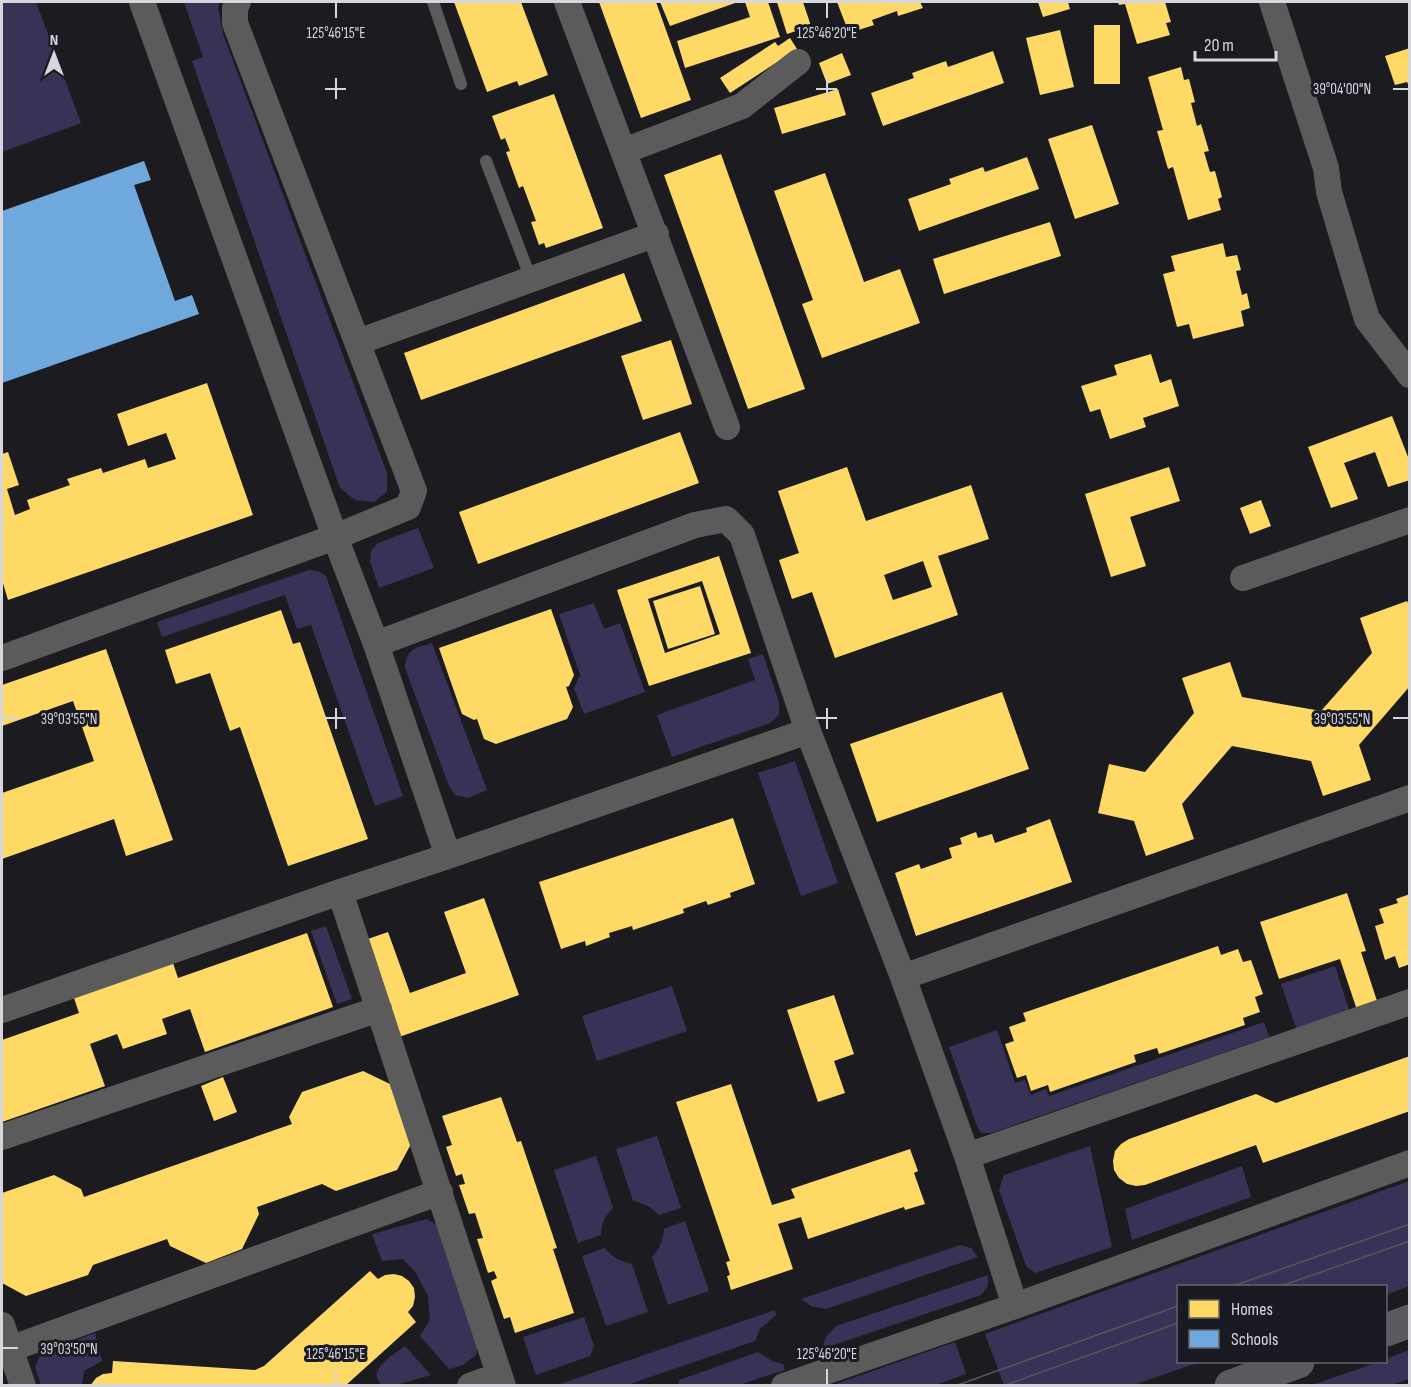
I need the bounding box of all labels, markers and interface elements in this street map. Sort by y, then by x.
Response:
north arrow [24,24,84,84]
text: 125°46'15"E [307,24,365,43]
text: 125°46'20"E [797,24,857,43]
scale bar [1195,24,1276,62]
text: N [50,31,58,50]
text: 20 m [1204,35,1234,56]
text: 39°04'00"N [1313,80,1371,99]
text: 39°03'55"N [41,710,97,729]
text: 39°03'55"N [1314,710,1370,729]
legend [1177,1285,1387,1363]
text: Homes [1231,1299,1273,1320]
text: Schools [1231,1329,1278,1350]
text: 39°03'50"N [40,1340,98,1359]
text: 125°46'15"E [307,1345,365,1364]
text: 125°46'20"E [797,1345,857,1364]

